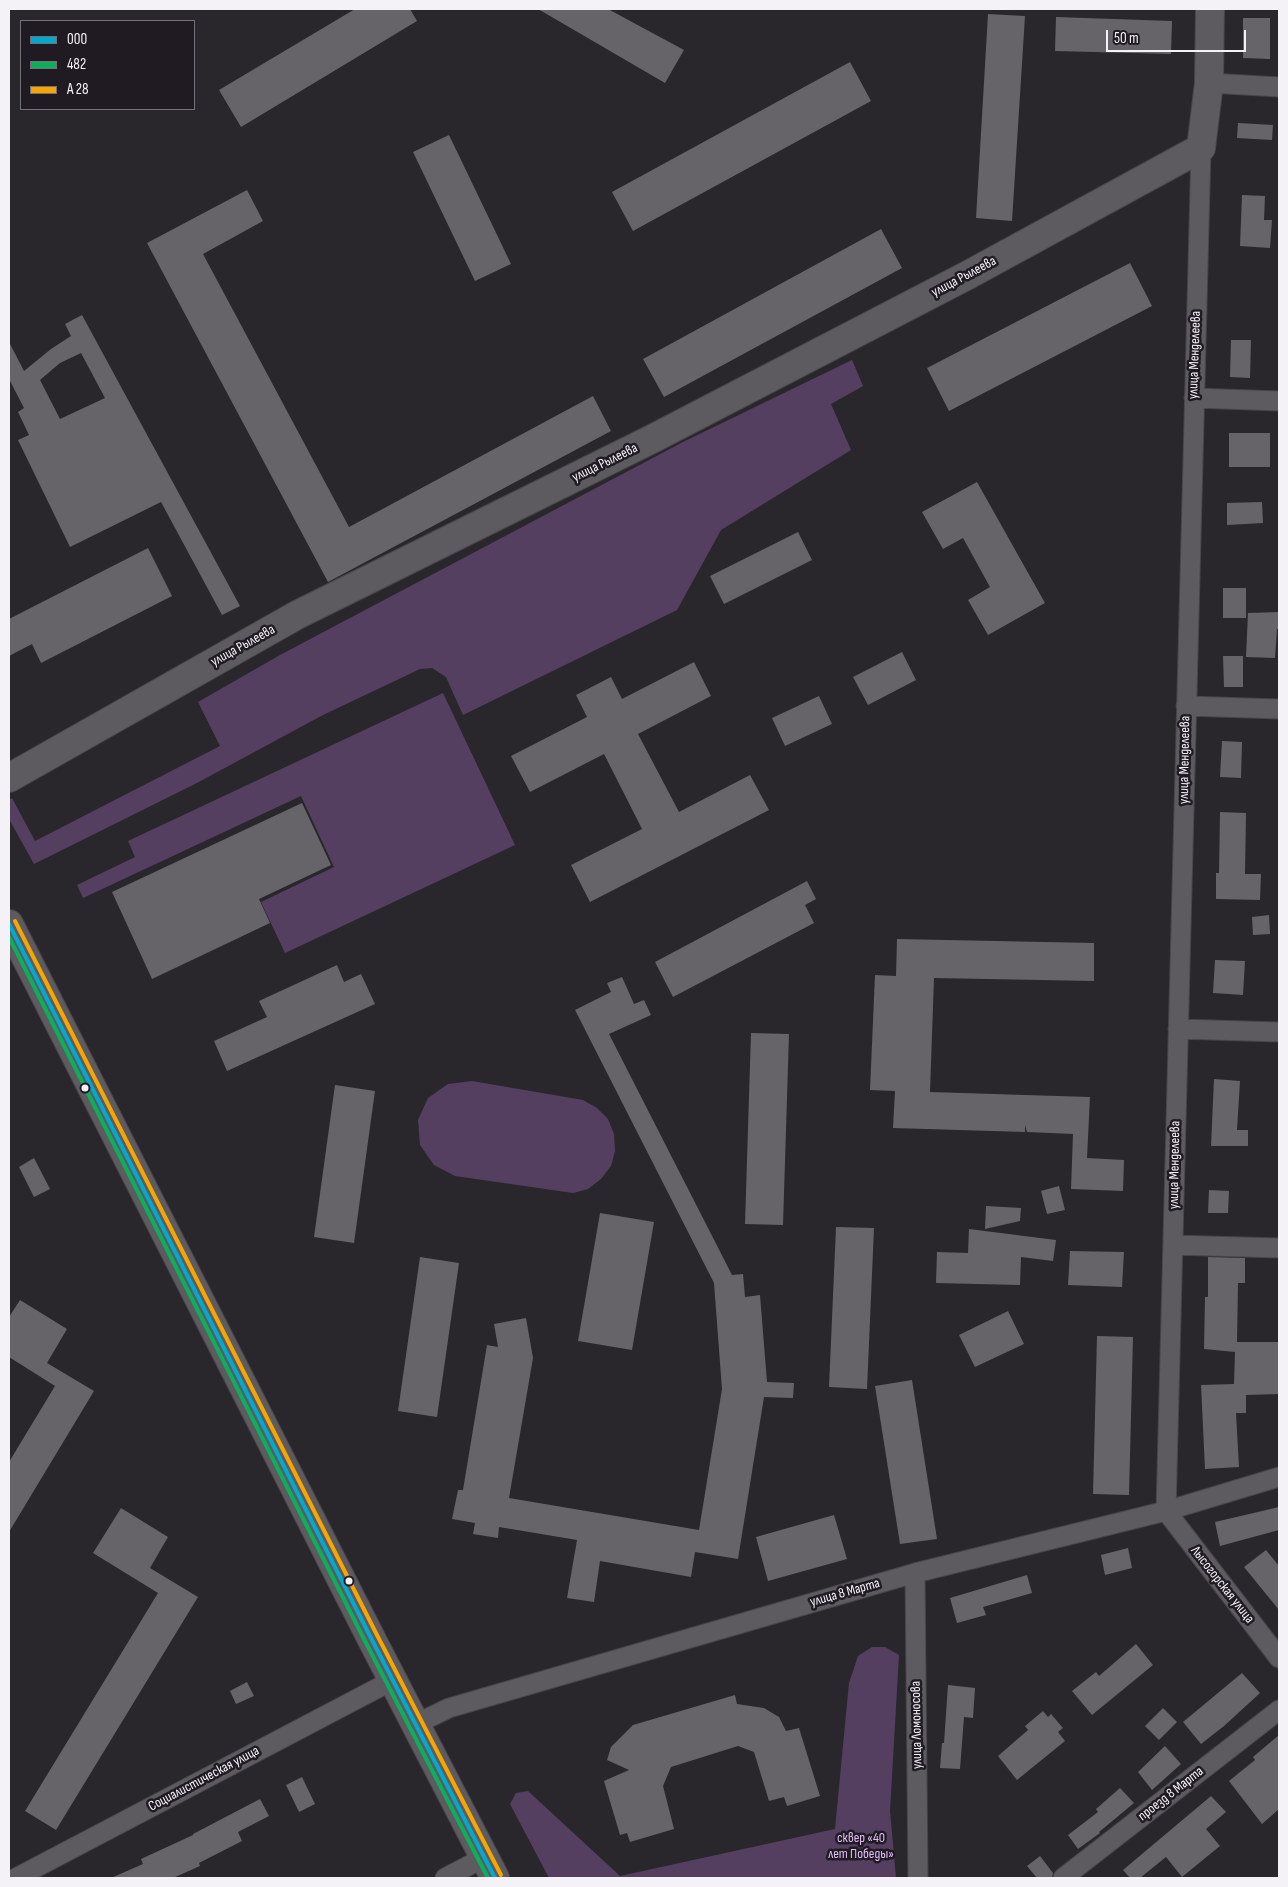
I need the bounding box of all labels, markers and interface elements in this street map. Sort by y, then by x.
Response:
legend [20,20,195,110]
scale bar [1108,20,1248,52]
text: 50 m [1114,29,1139,48]
text: 000 [67,30,87,49]
text: 482 [67,55,86,74]
text: А 28 [67,80,89,99]
street label: улица Рылеева [929,253,999,301]
street label: улица Менделеева [1185,311,1205,399]
street label: улица Рылеева [569,440,641,486]
street label: улица Рылеева [208,621,278,671]
street label: улица Менделеева [1176,716,1194,804]
unlabelled marker [80,1083,90,1093]
street label: улица Менделеева [1166,1121,1184,1209]
street label: Лысогорская улица [1187,1543,1257,1627]
street label: улица 8 Марта [808,1575,882,1611]
unlabelled marker [344,1576,354,1586]
street label: улица Ломоносова [908,1681,926,1769]
street label: Социалистическая улица [146,1743,262,1815]
street label: проезд 8 Марта [1135,1763,1207,1825]
park label: cквер «40 лет Победы» [828,1830,894,1862]

